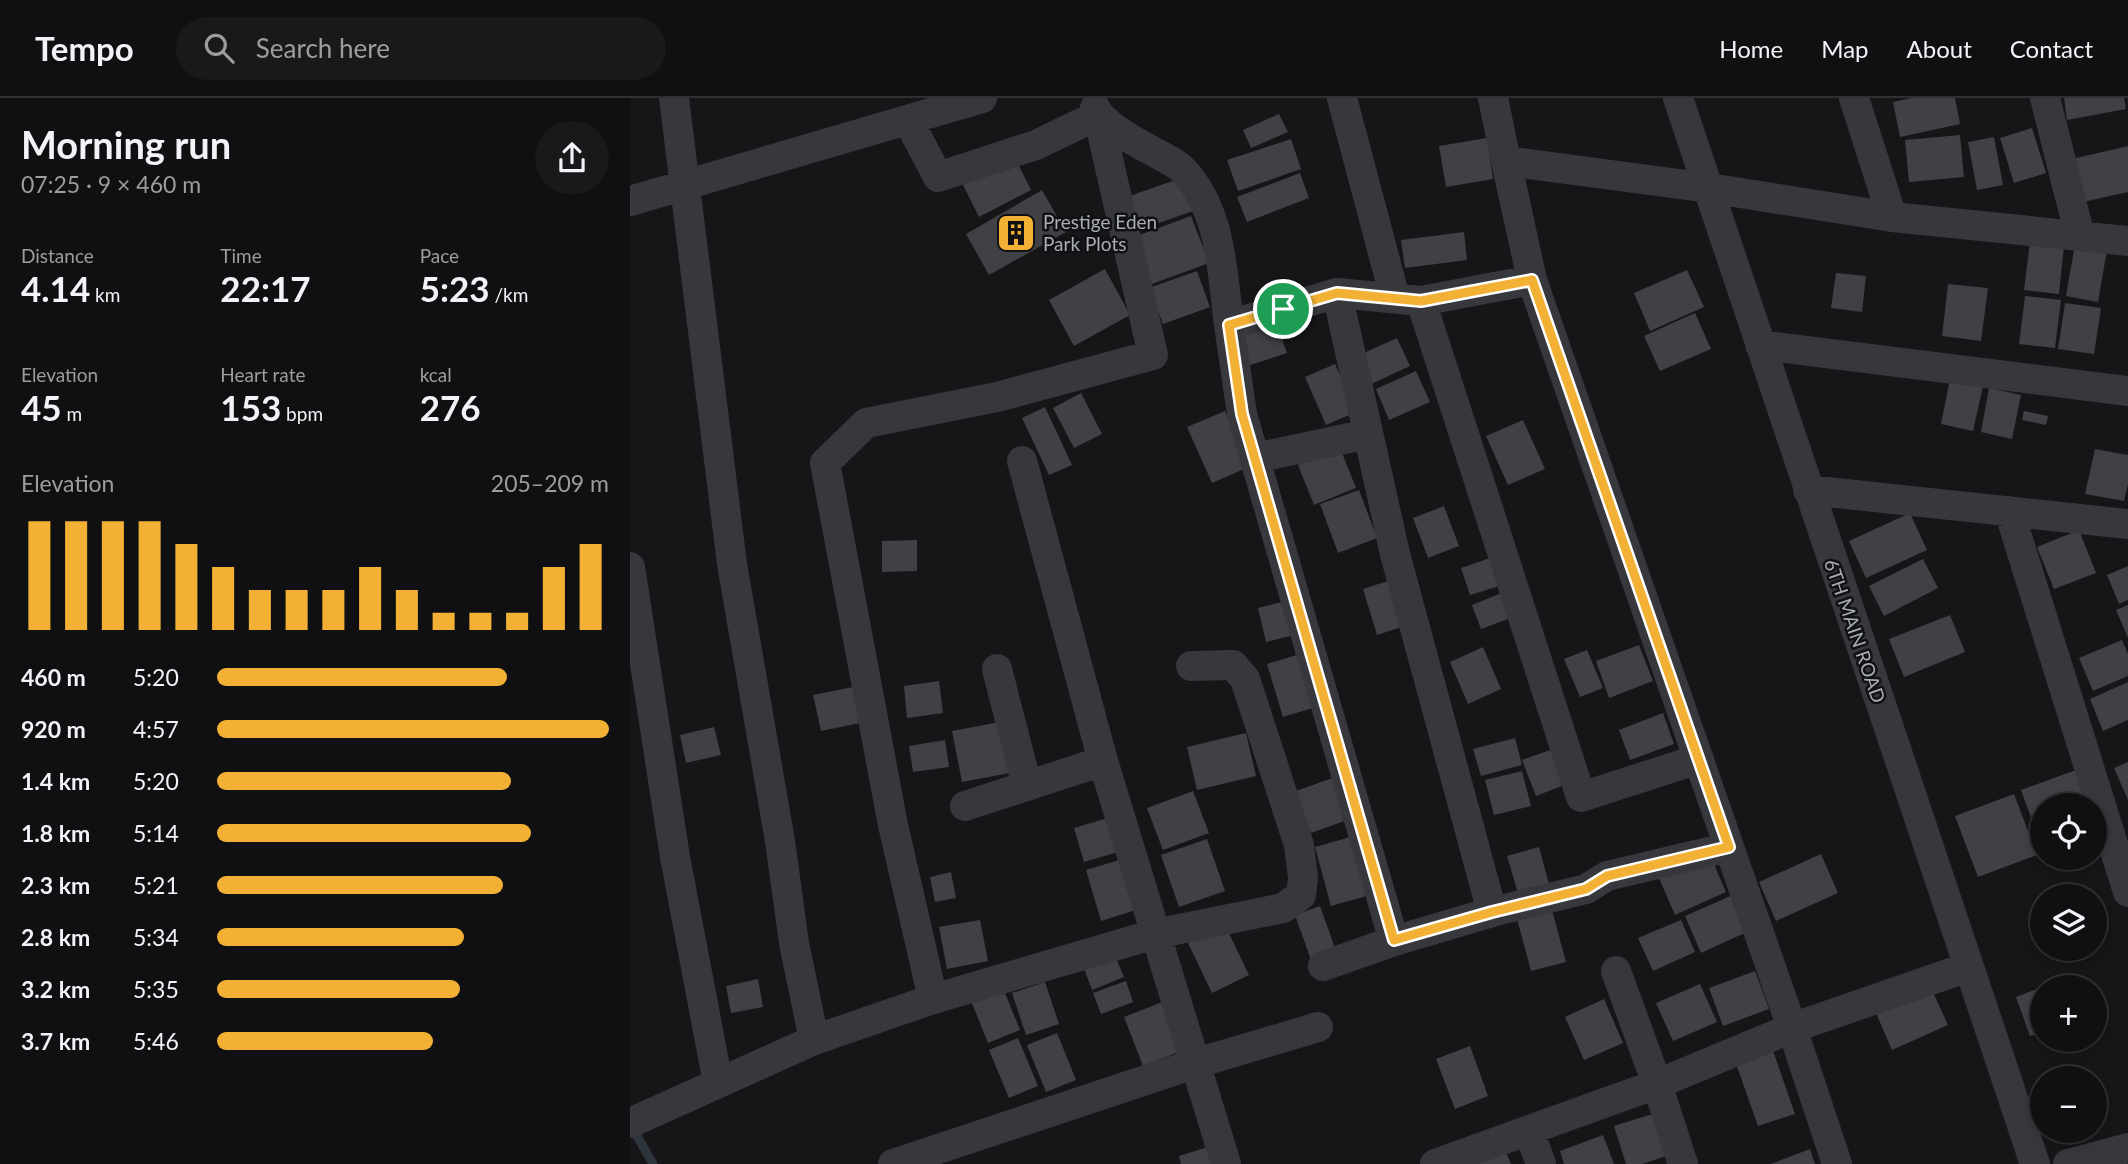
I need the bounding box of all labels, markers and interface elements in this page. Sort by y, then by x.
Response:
search box [176,17,666,80]
text: Tempo [35,28,134,68]
icon: search [200,29,238,67]
text: Search here [256,32,390,64]
text: Home [1719,34,1783,63]
text: Map [1821,34,1869,63]
text: About [1907,34,1972,63]
text: Contact [2010,34,2093,63]
text: Morning run [21,121,231,167]
button: share [535,121,609,195]
text: 07:25 · 9 × 460 m [21,170,201,198]
place label: Prestige Eden Park Plots [1043,210,1157,255]
building icon: Prestige Eden Park Plots [995,212,1037,254]
text: Distance [21,244,94,267]
text: Time [220,244,262,267]
text: Pace [420,244,459,267]
text: 4.14 [21,267,90,309]
text: 22:17 [220,267,311,309]
text: 5:23 [420,267,490,309]
pin [1253,279,1313,339]
text: km [90,283,120,306]
text: /km [490,283,528,306]
icon: arrive [1264,290,1302,328]
text: Elevation [21,363,98,386]
text: Heart rate [220,363,306,386]
text: kcal [420,363,452,386]
text: 45 [21,386,62,428]
text: 153 [220,386,281,428]
text: 276 [420,386,481,428]
text: m [62,402,82,425]
text: bpm [281,402,323,425]
text: Elevation [21,469,114,497]
text: 205–209 m [491,469,609,497]
street label: 6TH MAIN ROAD [1820,556,1891,706]
text: 460 m [21,663,86,691]
text: 5:20 [133,663,179,691]
text: 920 m [21,715,86,743]
text: 4:57 [133,715,179,743]
text: 1.4 km [21,767,90,795]
text: 5:20 [133,767,179,795]
map controls [2030,793,2107,1143]
button: locate [2030,793,2107,870]
text: 1.8 km [21,819,90,847]
text: 5:14 [133,819,179,847]
text: 2.3 km [21,871,90,899]
text: 5:21 [133,871,179,899]
button: layers [2030,884,2107,961]
text: 2.8 km [21,923,90,951]
text: 5:34 [133,923,179,951]
text: 3.2 km [21,975,90,1003]
text: 5:35 [133,975,179,1003]
button: + [2030,975,2107,1052]
text: 3.7 km [21,1027,90,1055]
text: 5:46 [133,1027,179,1055]
button: − [2030,1066,2107,1143]

